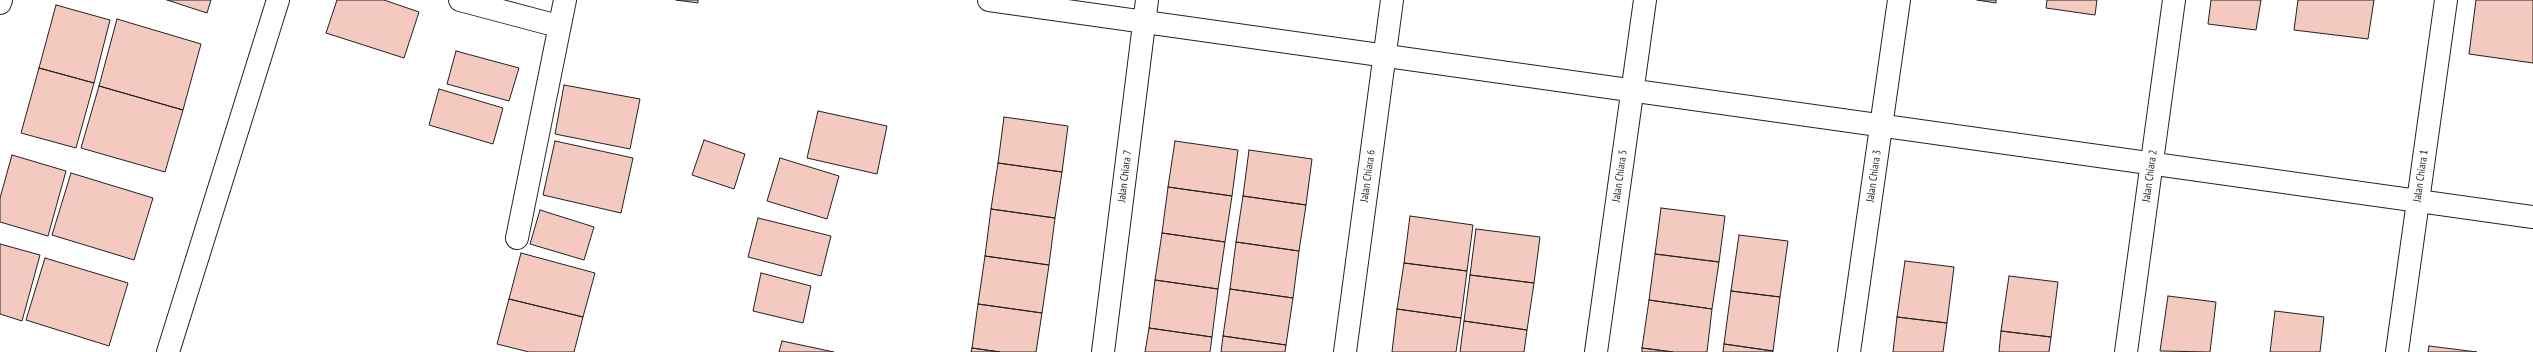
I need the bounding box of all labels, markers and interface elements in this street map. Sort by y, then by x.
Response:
street label: Jalan Chiara 7 [1115,149,1135,203]
street label: Jalan Chiara 6 [1358,149,1378,203]
street label: Jalan Chiara 5 [1610,149,1630,203]
street label: Jalan Chiara 3 [1864,149,1884,203]
street label: Jalan Chiara 2 [2140,149,2160,203]
street label: Jalan Chiara 1 [2411,149,2431,203]

